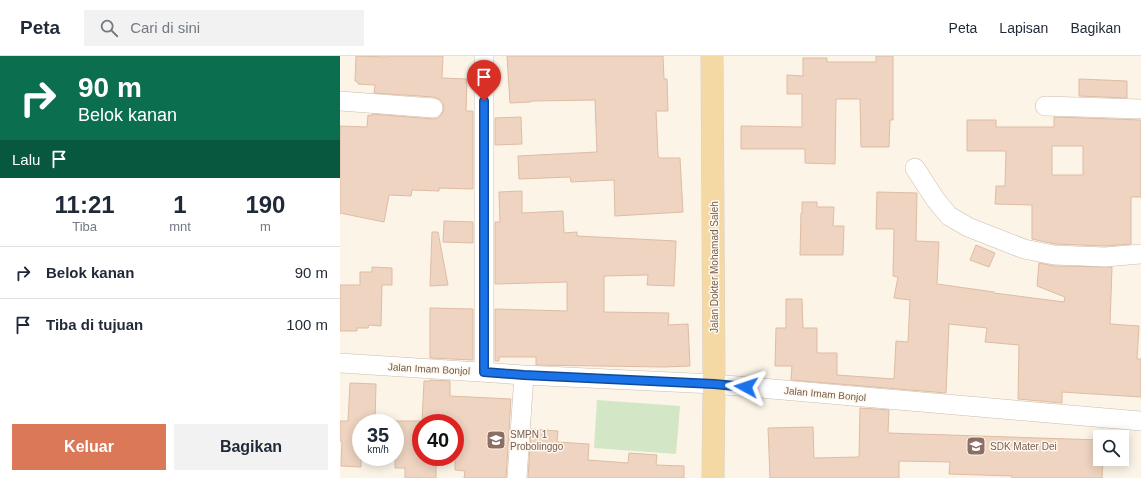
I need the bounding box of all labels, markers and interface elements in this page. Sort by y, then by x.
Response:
search box [84,10,364,46]
text: Peta [20,17,60,38]
icon: search [98,17,120,39]
text: Cari di sini [130,19,200,36]
text: Peta [949,20,977,36]
text: Lapisan [999,20,1048,36]
text: Bagikan [1070,20,1121,36]
pin [467,60,501,101]
icon: arrive [473,66,495,88]
icon: right [12,72,64,124]
text: 90 m [78,72,142,103]
text: Belok kanan [78,105,177,125]
icon: arrive [48,148,70,170]
text: Lalu [12,151,40,168]
text: 11:21 [55,191,115,218]
text: 1 [173,191,187,218]
text: 190 [245,191,285,218]
street label: Jalan Dokter Mohamad Saleh [709,201,720,333]
text: Tiba [72,219,97,234]
text: mnt [169,219,191,234]
text: m [260,219,271,234]
icon: right [12,262,34,284]
text: Belok kanan [46,264,134,281]
text: 90 m [295,264,328,281]
icon: arrive [12,314,34,336]
text: Tiba di tujuan [46,316,143,333]
text: 100 m [286,316,328,333]
street label: Jalan Imam Bonjol [388,361,470,377]
position arrow [725,366,767,408]
street label: Jalan Imam Bonjol [784,385,866,403]
speed limit sign: 40 [412,414,464,466]
button: Keluar [12,424,166,470]
button: Bagikan [174,424,328,470]
text: 35 [367,424,389,446]
school or university icon: SMPN 1 Probolinggo [485,429,507,451]
place label: SMPN 1 Probolinggo [510,429,564,452]
map controls [1093,430,1129,466]
button: search [1093,430,1129,466]
school or university icon: SDK Mater Dei [965,435,987,457]
place label: SDK Mater Dei [990,441,1057,452]
text: km/h [367,444,389,455]

